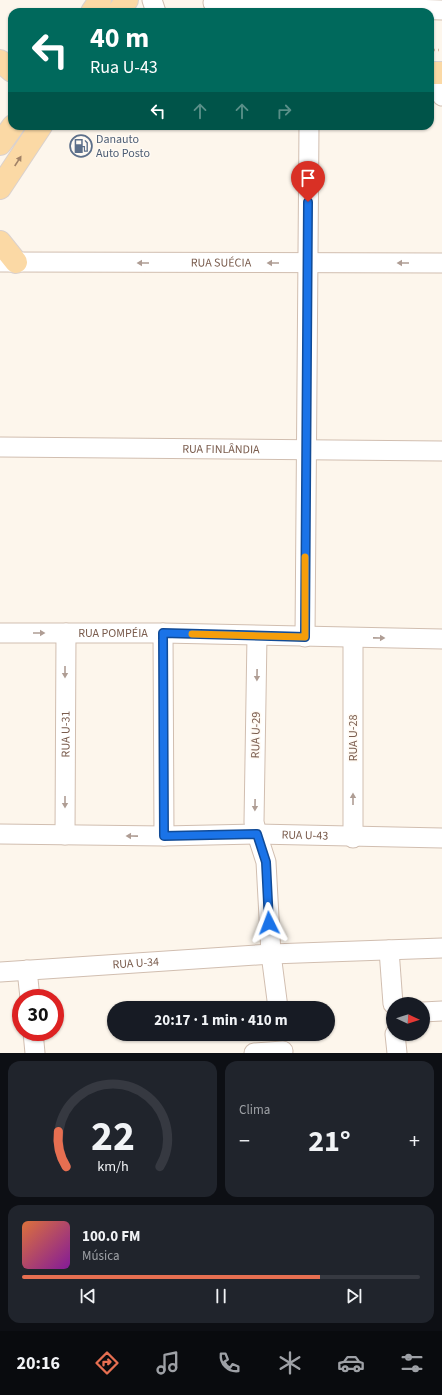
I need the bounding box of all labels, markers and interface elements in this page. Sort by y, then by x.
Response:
text: 40 m [90,18,149,58]
icon: left [24,24,76,76]
text: Rua U-43 [90,55,158,80]
icon: left [147,100,169,122]
icon: ahead [189,100,211,122]
icon: ahead [231,100,253,122]
icon: right [273,100,295,122]
place label: Danauto Auto Posto [96,131,150,162]
fuel station icon: Danauto Auto Posto [68,133,94,159]
one-way arrow [14,156,22,166]
pin [291,161,325,202]
icon: arrive [297,167,319,189]
street label: RUA SUÉCIA [191,254,252,271]
one-way arrow [137,259,149,266]
one-way arrow [266,260,279,266]
one-way arrow [396,260,409,266]
street label: RUA FINLÂNDIA [182,440,260,458]
street label: RUA POMPÉIA [78,625,148,642]
one-way arrow [33,630,46,636]
one-way arrow [373,635,386,641]
one-way arrow [62,666,68,679]
one-way arrow [253,669,260,681]
street label: RUA U-31 [57,711,74,757]
street label: RUA U-29 [247,711,265,758]
street label: RUA U-28 [345,715,362,761]
one-way arrow [350,792,356,805]
one-way arrow [62,796,68,809]
one-way arrow [251,799,258,811]
street label: RUA U-43 [281,826,329,844]
one-way arrow [125,833,138,839]
position arrow [248,902,290,944]
street label: RUA U-34 [112,953,160,973]
speed limit sign: 30 [12,989,64,1041]
north arrow [386,997,430,1041]
map controls [386,997,430,1041]
text: 20:17 · 1 min · 410 m [154,1010,288,1031]
text: Clima [239,1101,270,1119]
text: 22 [91,1107,134,1167]
text: 21° [308,1120,351,1163]
text: − [239,1125,250,1157]
text: + [409,1125,420,1157]
text: km/h [97,1156,128,1177]
text: 100.0 FM [82,1226,140,1247]
text: Música [82,1247,120,1265]
icon: previous [77,1285,99,1307]
icon: pause [210,1285,232,1307]
icon: next [343,1285,365,1307]
icon: directions [93,1349,121,1377]
icon: music [154,1349,182,1377]
icon: phone [215,1349,243,1377]
icon: climate [276,1349,304,1377]
icon: car [337,1349,365,1377]
icon: filters [398,1349,426,1377]
text: 20:16 [16,1351,60,1376]

